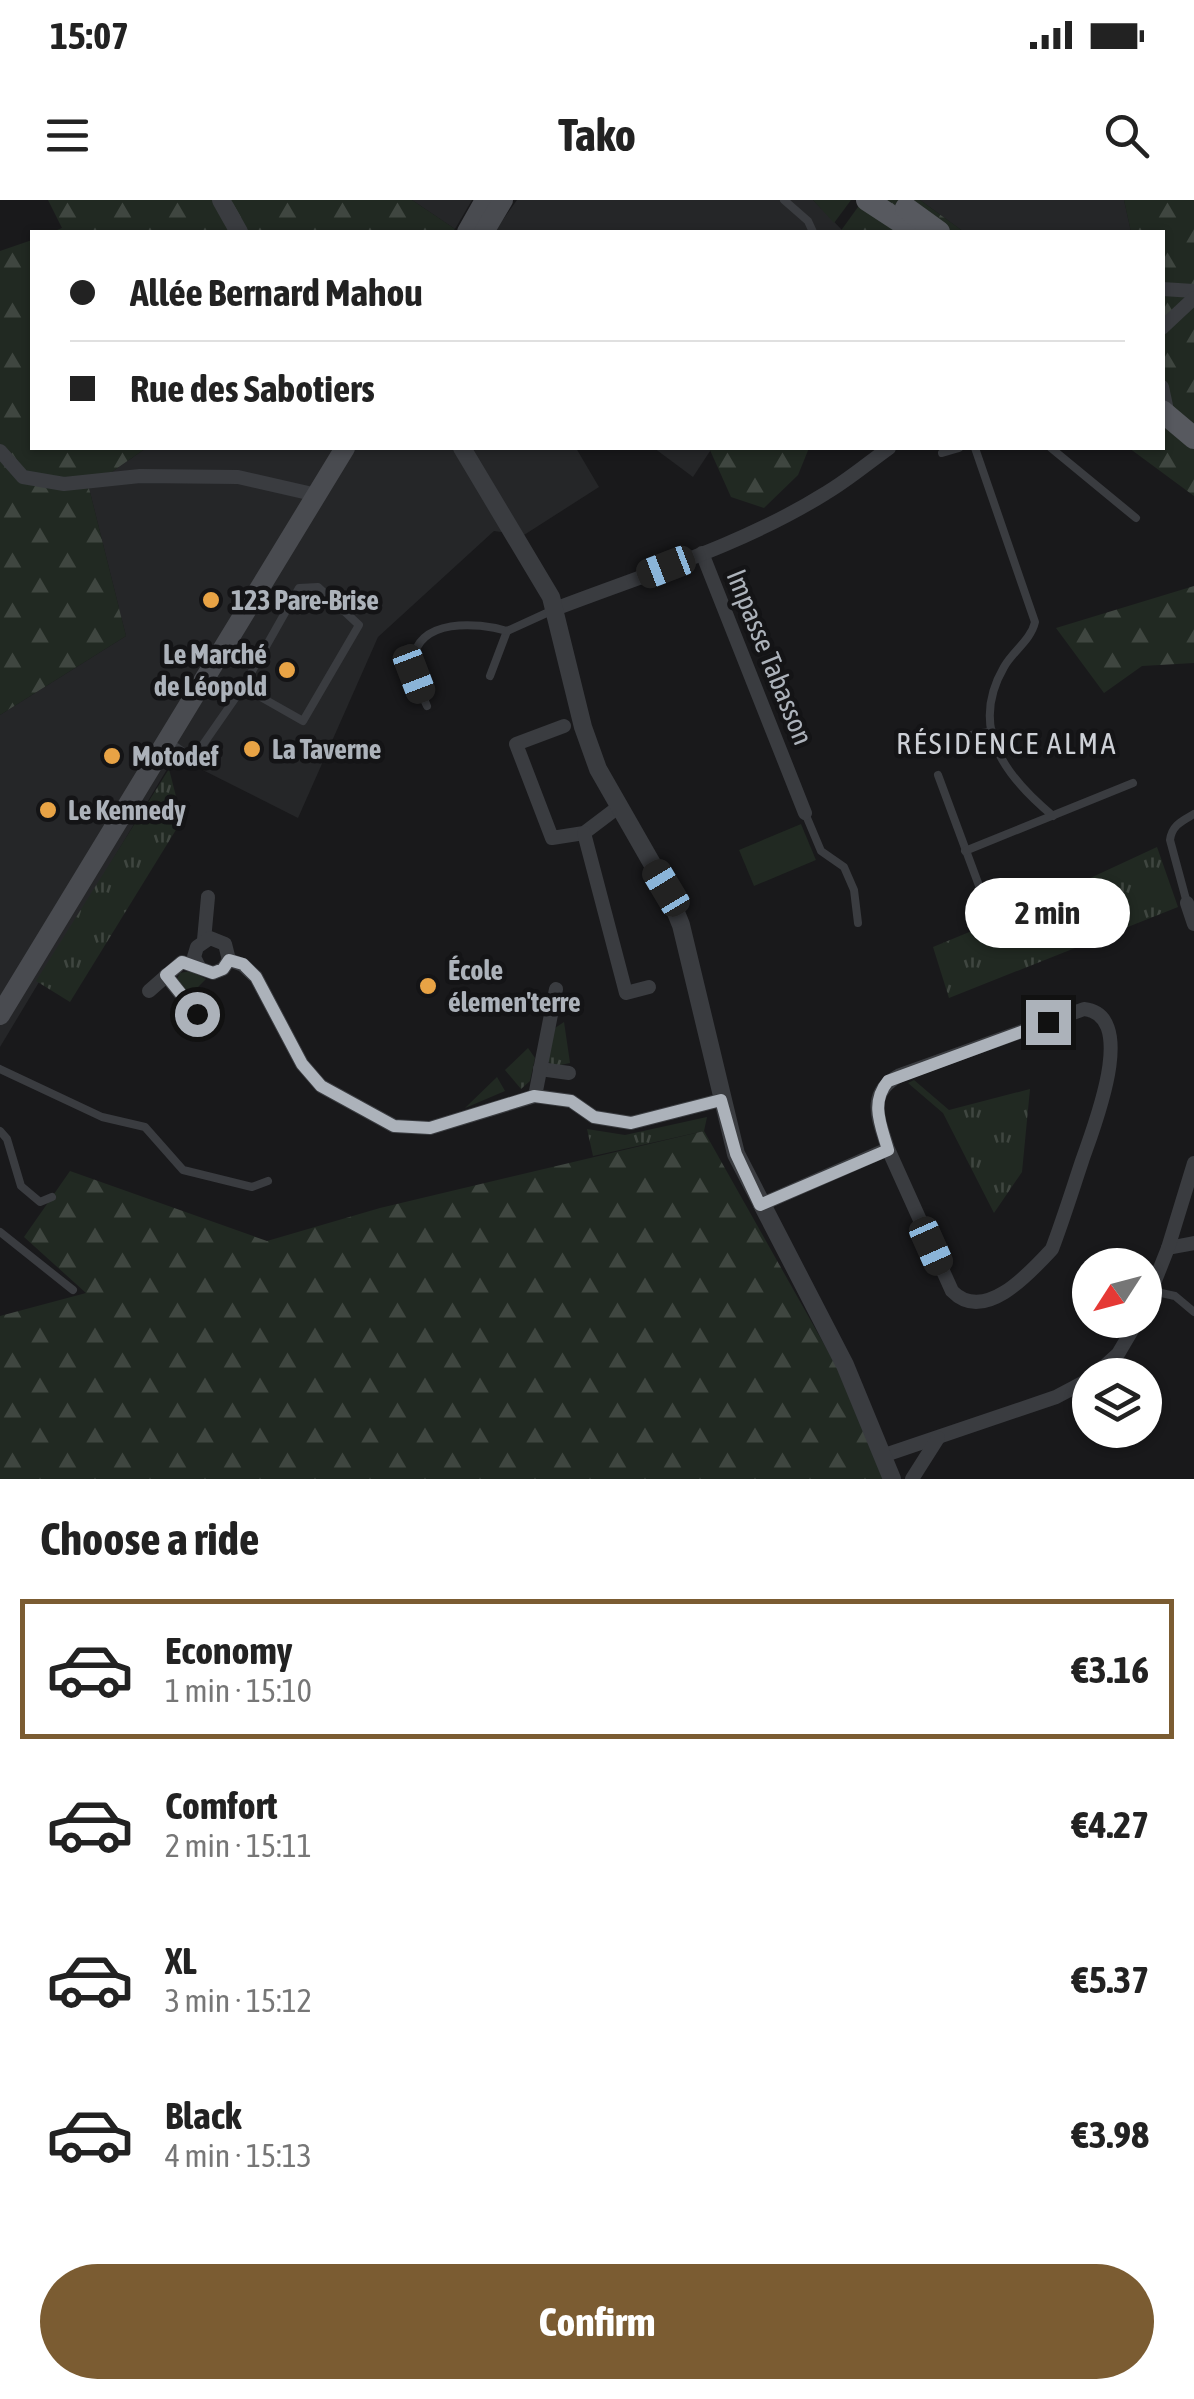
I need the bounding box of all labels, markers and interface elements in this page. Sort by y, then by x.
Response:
text: 15:07 [50,14,129,57]
icon: menu [40,108,95,163]
icon: search [1099,108,1154,163]
text: Tako [558,109,636,161]
text: Allée Bernard Mahou [130,271,423,314]
text: Rue des Sabotiers [130,367,375,410]
car [633,542,699,592]
street label: Impasse Tabasson [720,565,820,749]
place label: 123 Pare-Brise [231,584,379,616]
marker: 123 Pare-Brise [200,589,222,611]
place label: Le Marché de Léopold [154,638,267,702]
car [389,641,439,707]
marker: Le Marché de Léopold [276,659,298,681]
district label: RÉSIDENCE ALMA [896,726,1118,760]
place label: La Taverne [272,733,382,765]
marker: La Taverne [241,738,263,760]
place label: Motodef [132,740,219,772]
marker: Motodef [101,745,123,767]
place label: Le Kennedy [68,794,186,826]
marker: Le Kennedy [37,799,59,821]
car [638,855,694,921]
callout: 2 min [966,877,1130,947]
text: 2 min [1015,894,1080,931]
place label: École élemen'terre [448,954,581,1018]
marker: École élemen'terre [417,975,439,997]
route start [175,992,220,1037]
route end [1026,1000,1071,1045]
car [905,1212,957,1280]
north arrow [1072,1248,1162,1338]
map controls [1072,1248,1162,1448]
button: layers [1072,1358,1162,1448]
text: Choose a ride [40,1513,259,1565]
icon: car [45,1624,135,1714]
text: Economy [165,1629,292,1672]
text: €3.16 [1072,1648,1149,1691]
text: 1 min · 15:10 [165,1672,312,1709]
icon: car [45,1779,135,1869]
text: Comfort [165,1784,277,1827]
text: €4.27 [1072,1803,1149,1846]
text: 2 min · 15:11 [165,1827,312,1864]
icon: car [45,1934,135,2024]
text: XL [165,1939,197,1982]
text: €5.37 [1072,1958,1149,2001]
text: 3 min · 15:12 [165,1982,312,2019]
icon: car [45,2089,135,2179]
text: Black [165,2094,242,2137]
text: €3.98 [1072,2113,1149,2156]
text: 4 min · 15:13 [165,2137,312,2174]
button: Confirm [40,2264,1154,2379]

